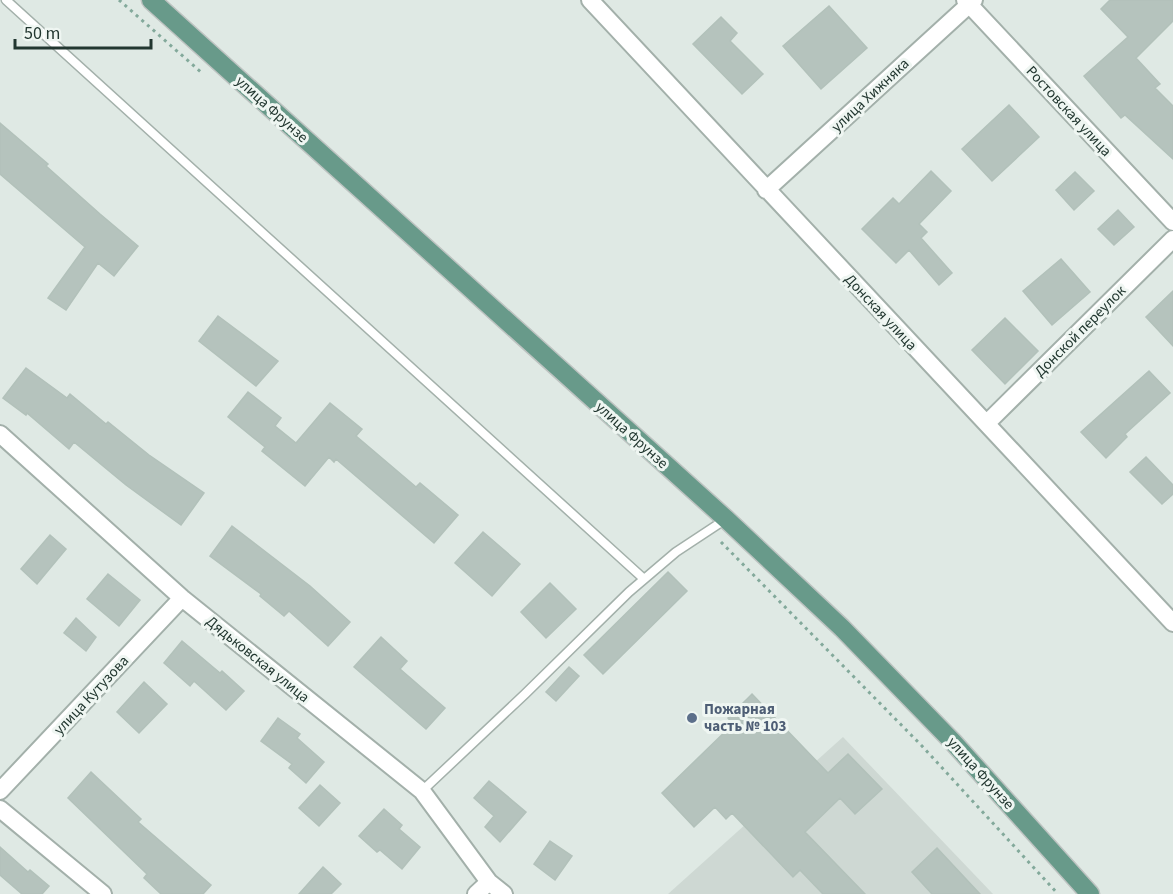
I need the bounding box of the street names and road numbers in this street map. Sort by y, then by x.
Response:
street label: улица Хижняка [827,54,914,137]
street label: Ростовская улица [1021,61,1116,161]
street label: улица Фрунзе [231,71,313,148]
street label: Донская улица [840,269,922,355]
street label: Донской переулок [1030,280,1131,382]
street label: улица Фрунзе [591,397,673,474]
street label: Дядьковская улица [202,611,314,708]
street label: улица Кутузова [49,651,134,740]
street label: улица Фрунзе [942,732,1019,814]

